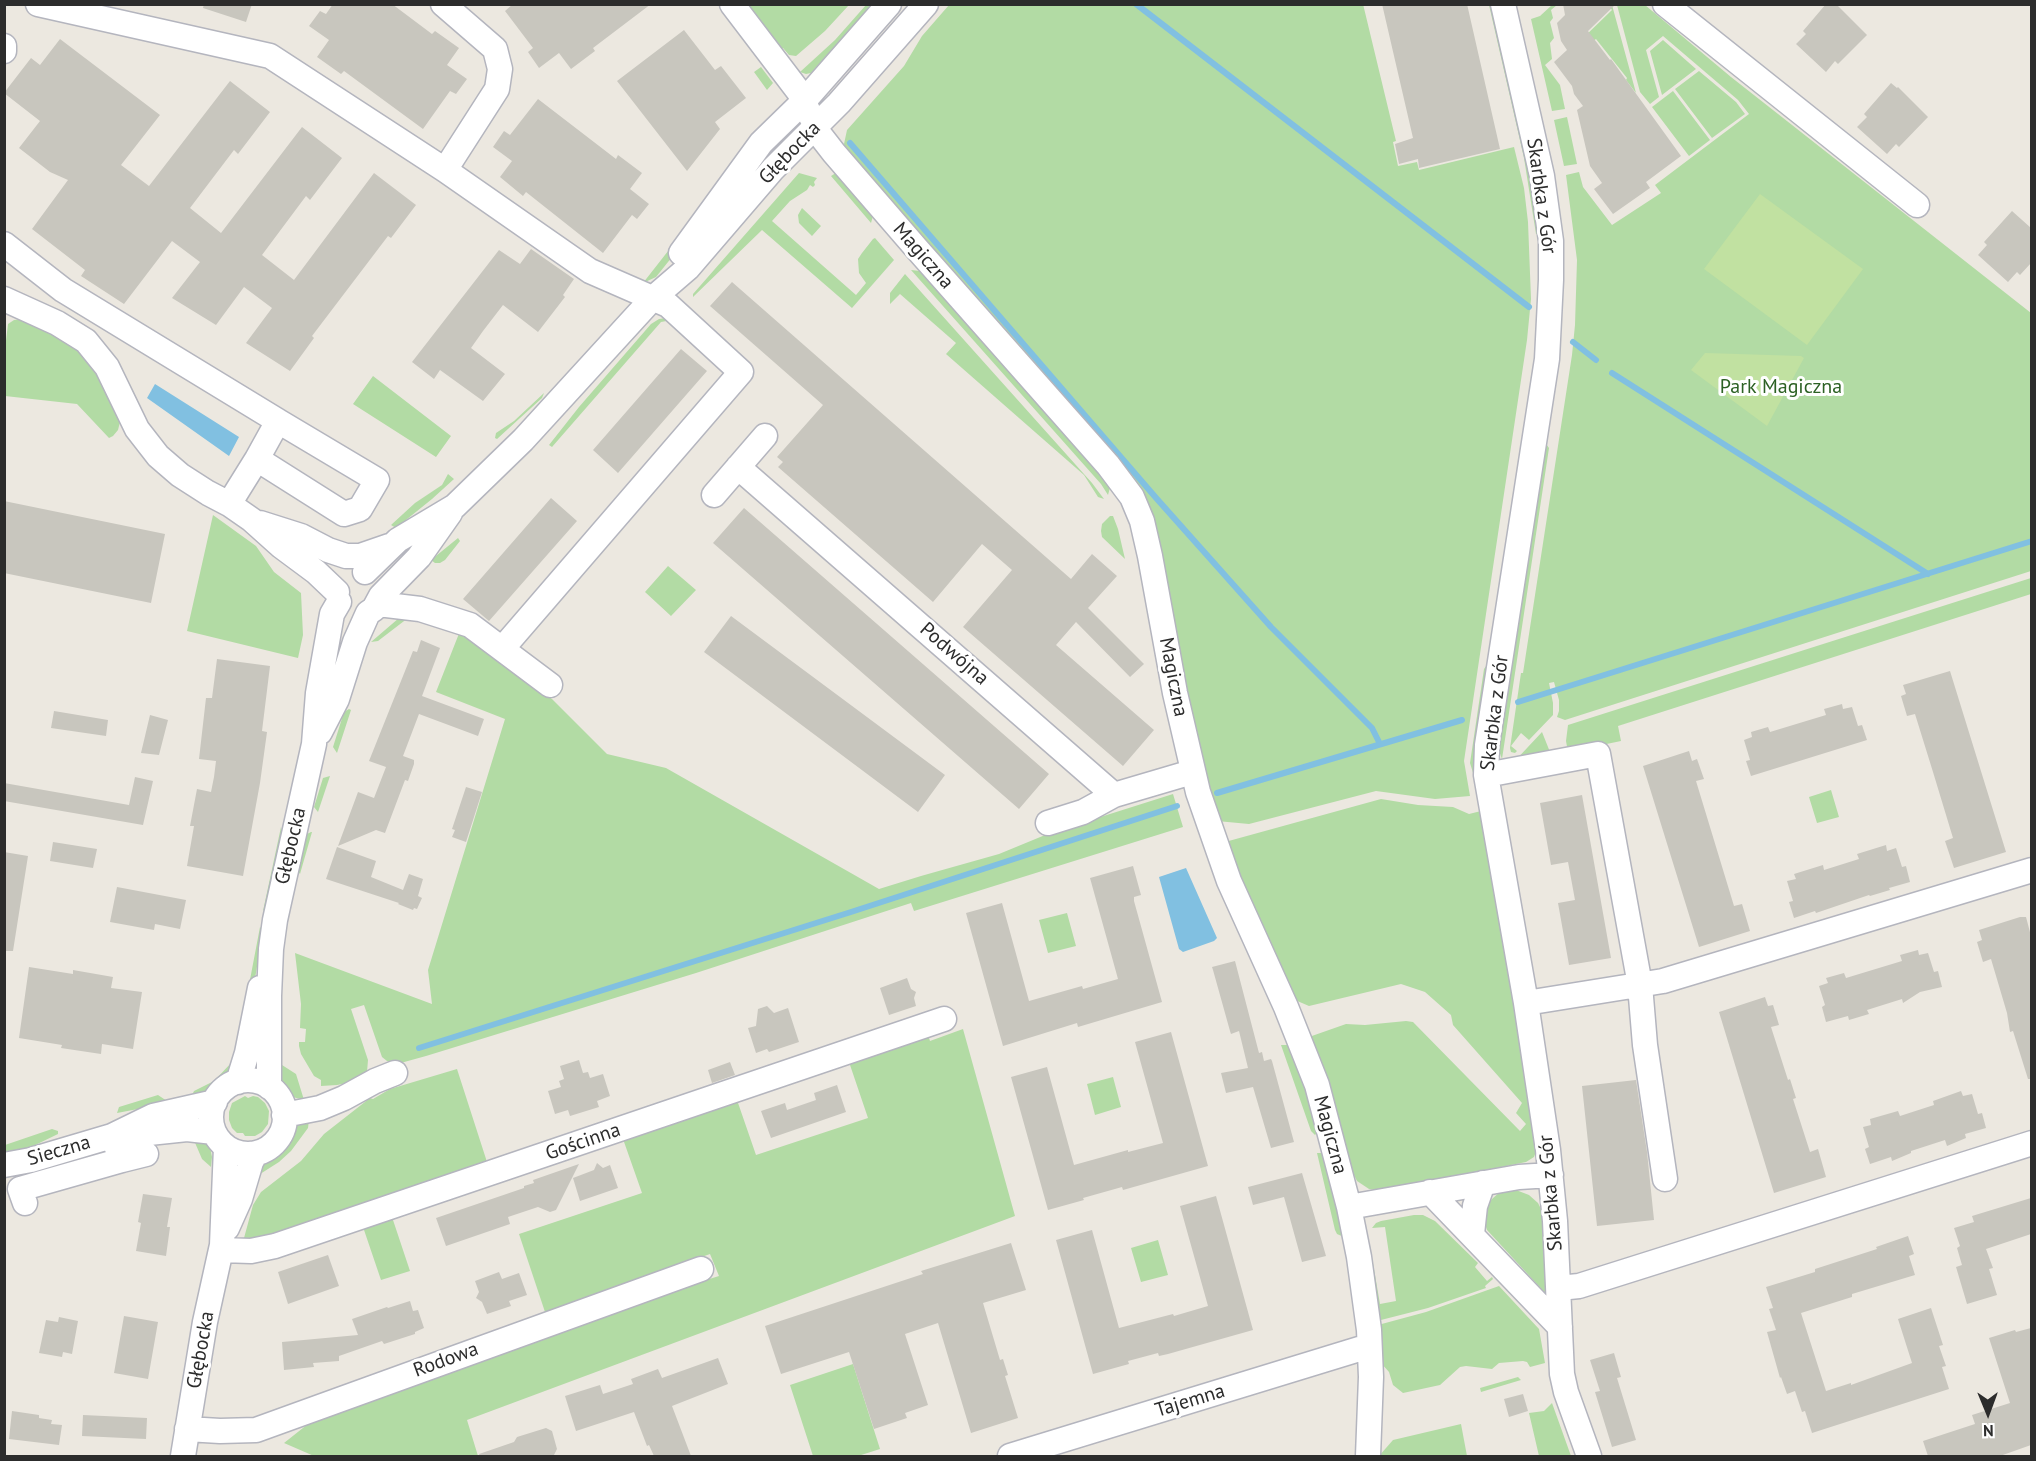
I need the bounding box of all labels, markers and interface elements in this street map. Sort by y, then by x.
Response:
street label: Głębocka [754,117,826,189]
street label: Skarbka z Gór [1521,137,1561,255]
street label: Magiczna [888,218,958,294]
park label: Park Magiczna [1720,375,1842,399]
street label: Podwójna [915,618,993,690]
street label: Magiczna [1154,635,1192,719]
street label: Skarbka z Gór [1476,654,1514,772]
street label: Głębocka [271,805,311,887]
street label: Magiczna [1308,1093,1352,1177]
street label: Gościnna [542,1118,624,1166]
street label: Sieczna [25,1131,93,1171]
street label: Skarbka z Gór [1534,1134,1568,1252]
street label: Głębocka [182,1309,220,1391]
street label: Rodowa [410,1337,482,1383]
street label: Tajemna [1152,1379,1228,1423]
north arrow [1958,1383,2018,1443]
text: N [1983,1421,1994,1441]

